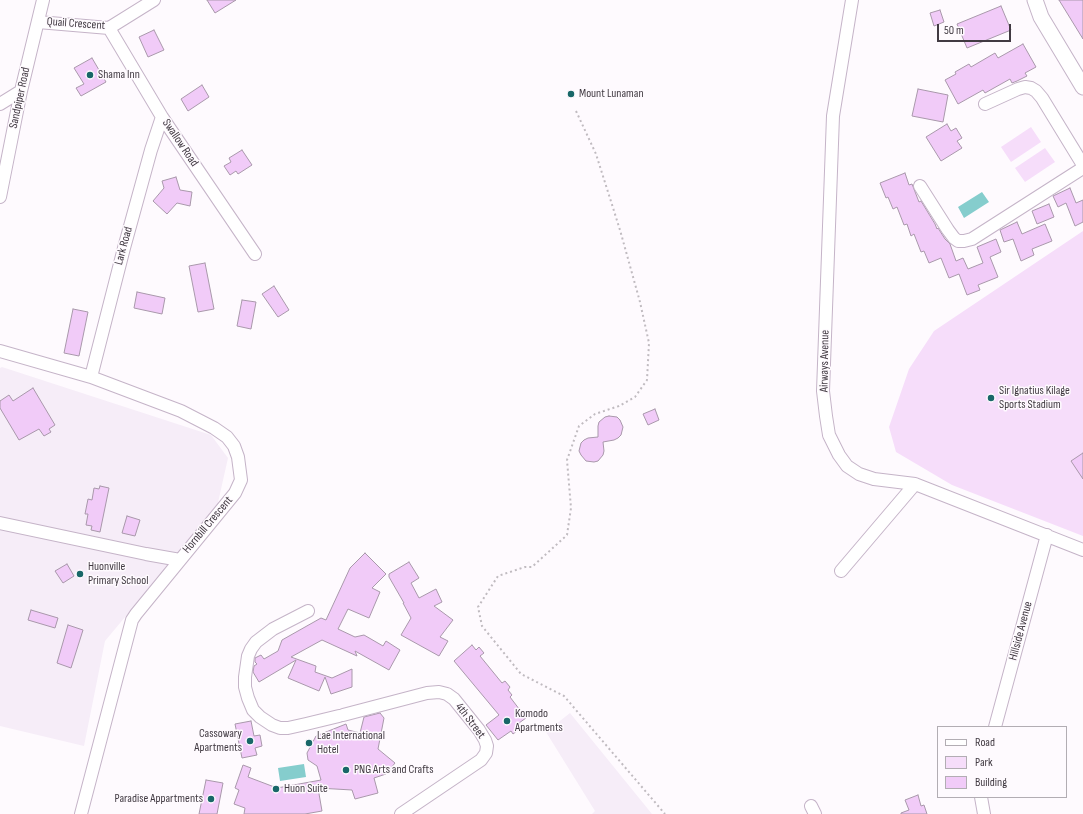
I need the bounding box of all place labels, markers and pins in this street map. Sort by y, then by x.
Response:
place label: Shama Inn [98,68,140,82]
marker: Shama Inn [85,70,95,80]
place label: Mount Lunaman [579,87,644,101]
marker: Mount Lunaman [566,89,576,99]
place label: Sir Ignatius Kilage Sports Stadium [999,384,1070,412]
marker: Sir Ignatius Kilage Sports Stadium [986,393,996,403]
place label: Huonville Primary School [88,560,148,588]
marker: Huonville Primary School [75,569,85,579]
place label: Komodo Apartments [515,707,563,735]
marker: Komodo Apartments [502,716,512,726]
place label: Cassowary Apartments [194,727,242,755]
place label: Lae International Hotel [317,729,385,757]
marker: Cassowary Apartments [245,736,255,746]
marker: Lae International Hotel [304,738,314,748]
place label: PNG Arts and Crafts [354,763,433,777]
marker: PNG Arts and Crafts [341,765,351,775]
place label: Huon Suite [284,782,328,796]
marker: Huon Suite [271,784,281,794]
place label: Paradise Appartments [115,792,203,806]
marker: Paradise Appartments [206,794,216,804]

